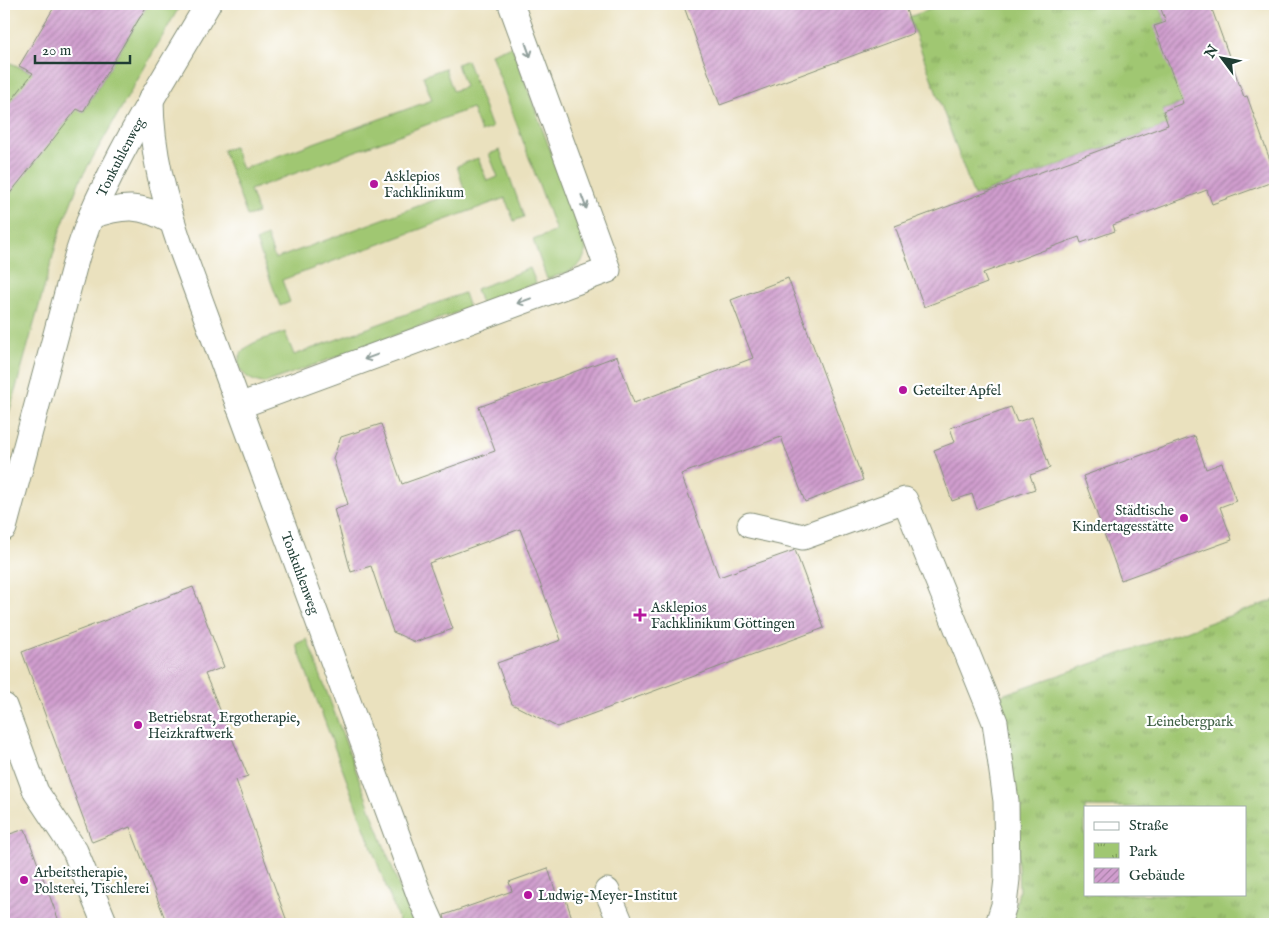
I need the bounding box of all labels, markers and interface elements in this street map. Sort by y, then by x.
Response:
scale bar [35,32,130,64]
north arrow [1196,32,1246,82]
text: 20 m [42,41,72,60]
one-way arrow [524,41,533,57]
text: N [1200,42,1223,62]
street label: Tonkuhlenweg [93,114,149,200]
place label: Asklepios Fachklinikum [383,168,464,202]
marker: Asklepios Fachklinikum [368,178,380,190]
one-way arrow [580,194,589,209]
one-way arrow [517,297,532,306]
one-way arrow [364,353,380,362]
place label: Geteilter Apfel [913,382,1001,400]
marker: Geteilter Apfel [897,384,909,396]
place label: Städtische Kindertagesstätte [1072,502,1175,536]
marker: Städtische Kindertagesstätte [1178,512,1190,524]
street label: Tonkuhlenweg [276,529,323,618]
place label: Asklepios Fachklinikum Göttingen [650,599,796,633]
marker: Asklepios Fachklinikum Göttingen [633,608,647,622]
place label: Betriebsrat, Ergotherapie, Heizkraftwerk [148,709,300,743]
park label: Leinebergpark [1147,713,1234,731]
marker: Betriebsrat, Ergotherapie, Heizkraftwerk [132,719,144,731]
legend [1084,806,1246,896]
text: Straße [1129,816,1169,835]
text: Park [1129,842,1159,861]
place label: Arbeitstherapie, Polsterei, Tischlerei [33,864,149,898]
text: Gebäude [1129,866,1185,885]
marker: Arbeitstherapie, Polsterei, Tischlerei [18,874,30,886]
place label: Ludwig-Meyer-Institut [538,887,678,905]
marker: Ludwig-Meyer-Institut [522,889,534,901]

